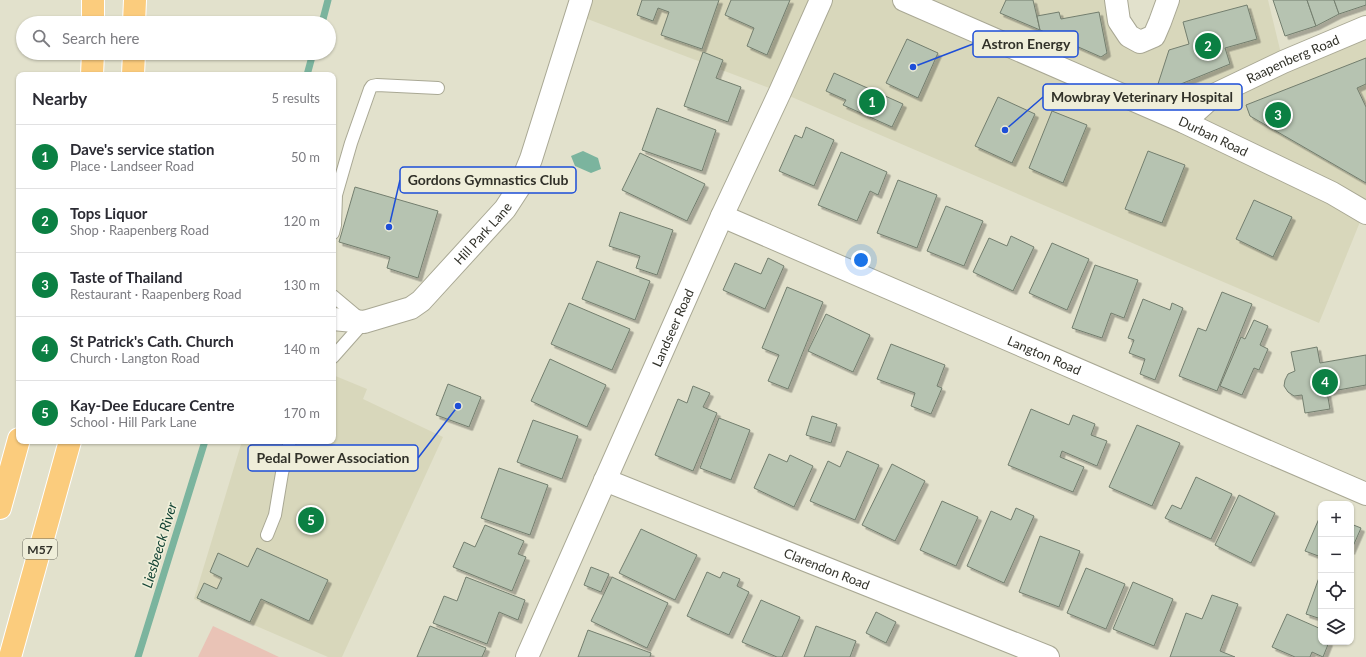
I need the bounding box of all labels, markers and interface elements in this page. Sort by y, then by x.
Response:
search box [16,16,336,60]
icon: search [30,27,52,49]
text: Search here [62,29,139,47]
callout: Astron Energy [973,31,1078,57]
pin: 2 [1195,31,1221,61]
street label: Raapenberg Road [1244,31,1342,86]
text: Astron Energy [981,35,1071,52]
callout: Mowbray Veterinary Hospital [1043,84,1242,110]
pin: 1 [859,87,885,117]
text: Nearby [32,88,87,109]
text: Mowbray Veterinary Hospital [1051,88,1233,105]
text: 5 results [272,90,320,106]
pin: 3 [1265,100,1291,130]
street label: Durban Road [1176,113,1251,160]
text: Dave's service station [70,140,214,158]
text: 1 [41,149,49,165]
text: 50 m [291,149,320,165]
text: Place · Landseer Road [70,158,194,174]
callout: Gordons Gymnastics Club [400,167,576,193]
text: Gordons Gymnastics Club [408,171,568,188]
street label: Hill Park Lane [450,199,515,268]
text: Tops Liquor [70,204,147,222]
text: 2 [41,213,49,229]
text: 120 m [283,213,320,229]
text: Shop · Raapenberg Road [70,222,209,238]
your location [851,250,871,270]
text: Taste of Thailand [70,268,183,286]
text: 3 [41,277,49,293]
text: 130 m [283,277,320,293]
text: Restaurant · Raapenberg Road [70,286,242,302]
street label: Landseer Road [648,286,697,369]
text: St Patrick's Cath. Church [70,332,234,350]
street label: Langton Road [1005,332,1084,378]
text: 4 [41,341,49,357]
text: 140 m [283,341,320,357]
text: Church · Langton Road [70,350,200,366]
pin: 4 [1312,367,1338,397]
text: Kay-Dee Educare Centre [70,396,234,414]
text: 5 [41,405,49,421]
text: 170 m [283,405,320,421]
text: School · Hill Park Lane [70,414,197,430]
callout: Pedal Power Association [248,445,418,471]
text: Pedal Power Association [257,449,409,466]
water label: Liesbeeck River [138,500,180,590]
map controls [1318,501,1354,645]
button: + [1318,501,1354,537]
pin: 5 [298,505,324,535]
button: − [1318,537,1354,573]
road number: M57 [23,539,57,559]
street label: Clarendon Road [782,544,872,593]
button: locate [1318,573,1354,609]
button: layers [1318,609,1354,645]

